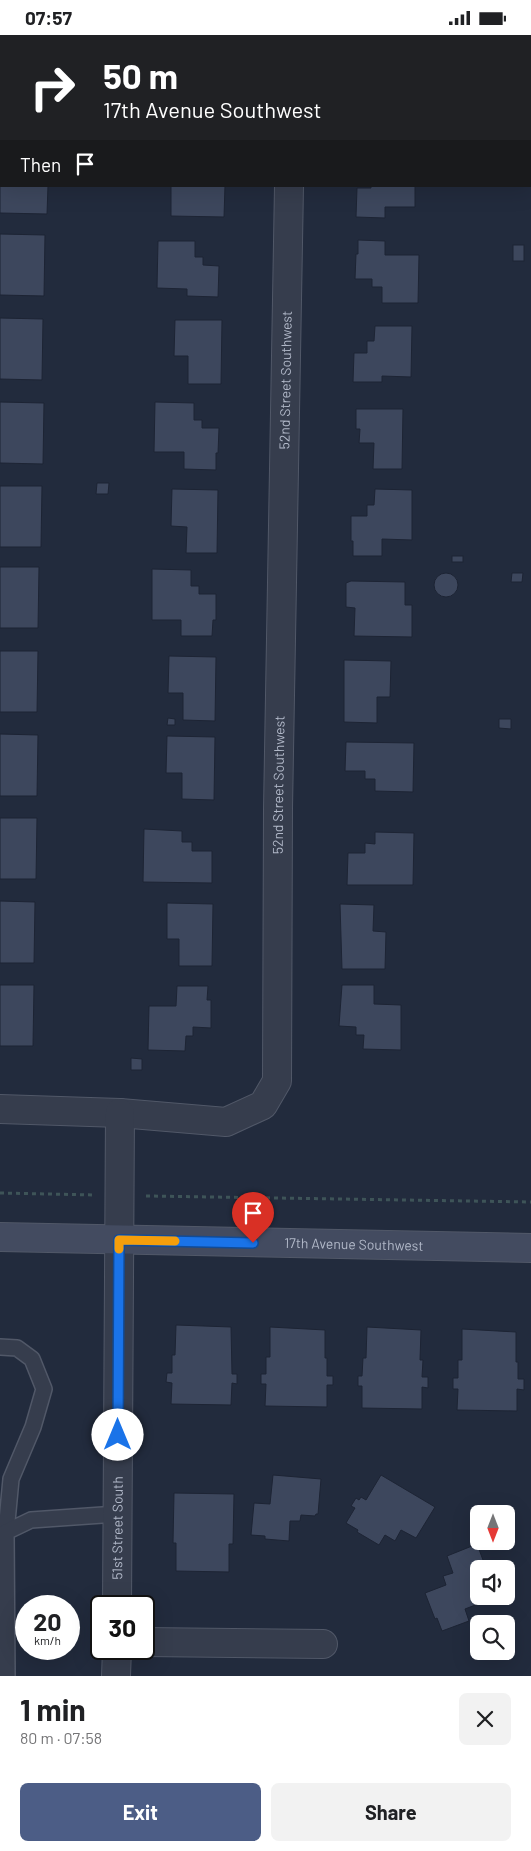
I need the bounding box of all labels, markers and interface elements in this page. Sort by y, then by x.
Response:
text: 07:57 [25,6,72,29]
text: 50 m [103,54,178,96]
icon: right [20,55,85,120]
text: 17th Avenue Southwest [103,96,322,122]
icon: arrive [71,150,99,178]
text: Then [20,153,61,176]
street label: 52nd Street Southwest [275,311,295,449]
street label: 52nd Street Southwest [269,715,288,854]
pin [232,1192,274,1243]
icon: arrive [239,1199,267,1227]
street label: 17th Avenue Southwest [284,1234,424,1254]
position arrow [91,1408,143,1460]
street label: 51st Street South [108,1476,126,1580]
north arrow [470,1505,515,1550]
map controls [470,1505,515,1660]
button: sound [470,1560,515,1605]
speed limit sign: 30 [90,1595,155,1660]
text: 20 [33,1606,62,1636]
button: search [470,1615,515,1660]
text: km/h [34,1633,61,1647]
text: 1 min [20,1691,86,1727]
button: close [459,1693,511,1745]
text: 80 m · 07:58 [20,1728,102,1747]
button: Exit [20,1783,261,1841]
button: Share [271,1783,511,1841]

